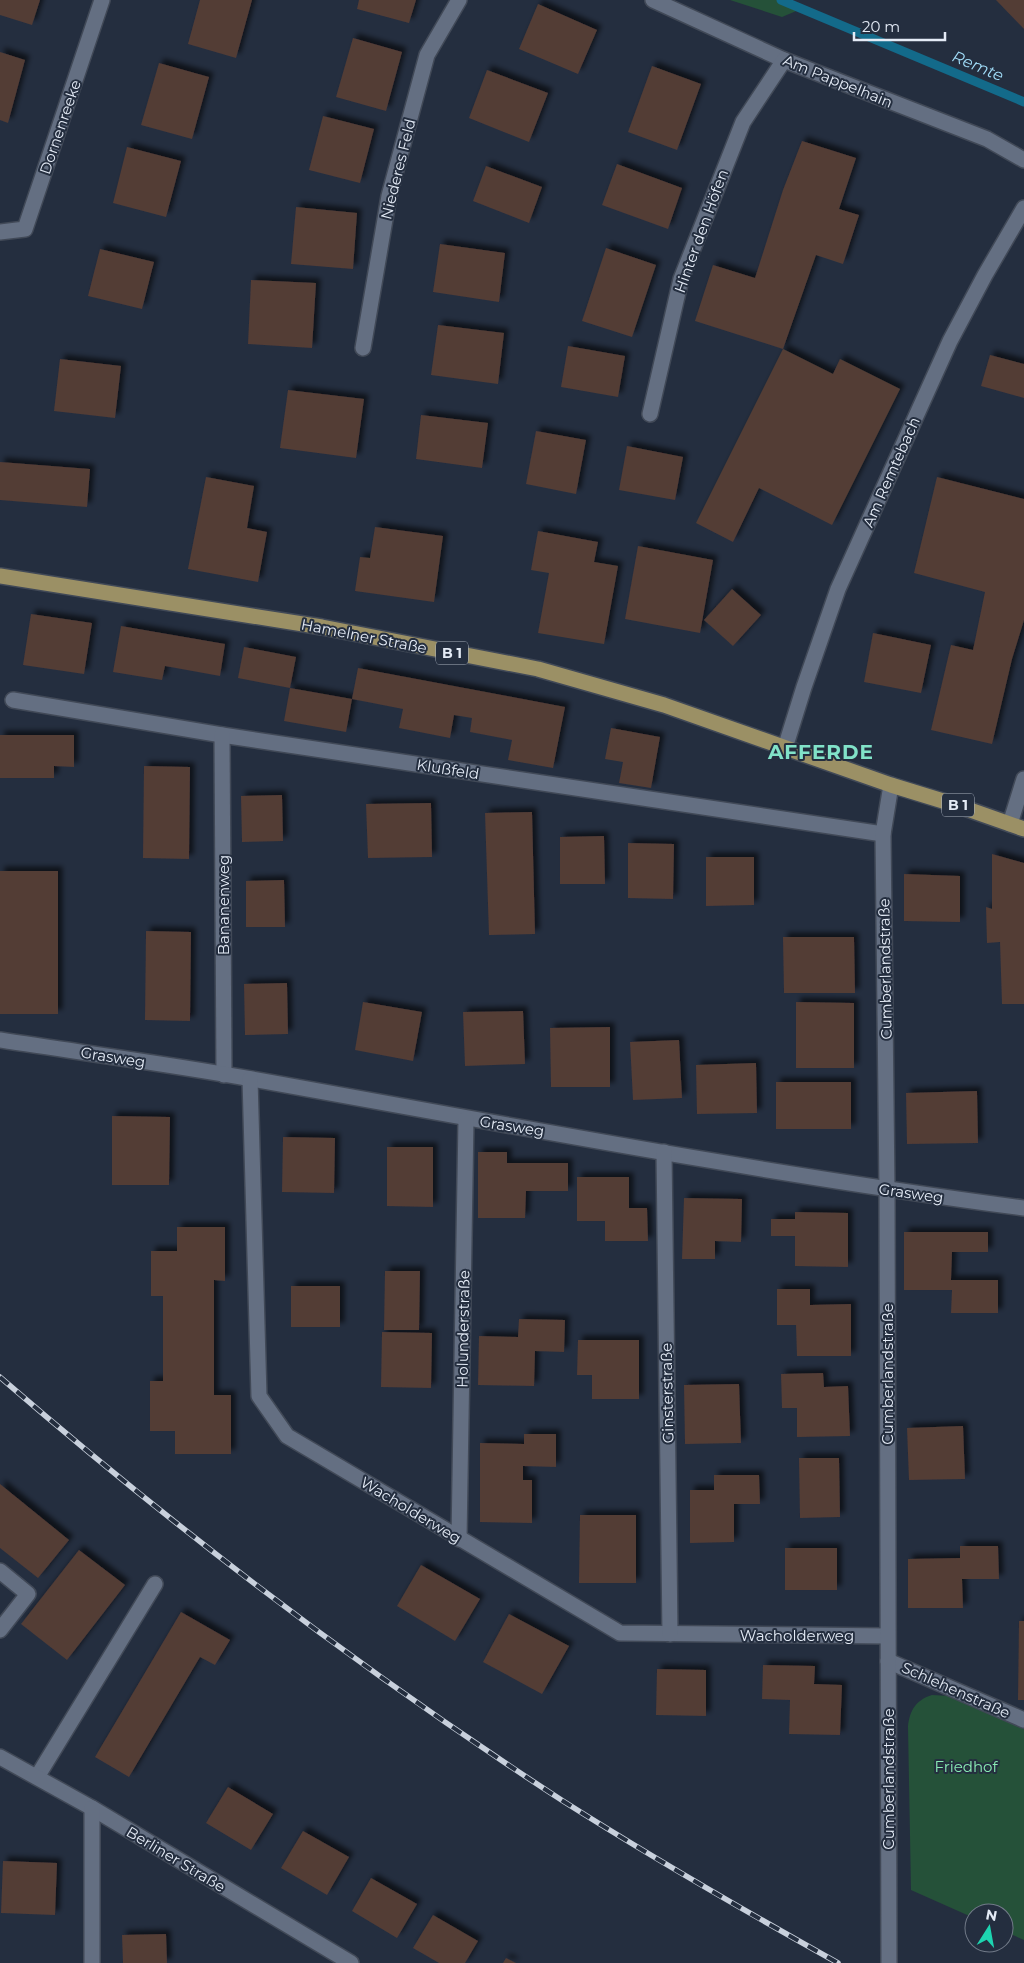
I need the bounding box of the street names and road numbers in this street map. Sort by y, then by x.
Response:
street label: Am Pappelhain [780,50,896,112]
street label: Dornenreeke [35,77,85,177]
street label: Niederes Feld [376,117,420,221]
street label: Hinter den Höfen [670,167,732,295]
street label: Am Remtebach [858,414,924,530]
street label: Hamelner Straße [299,614,429,658]
road number: B 1 [436,641,468,664]
street label: Klußfeld [415,755,481,783]
road number: B 1 [942,794,974,816]
street label: Bananenweg [214,855,233,955]
street label: Cumberlandstraße [874,898,896,1040]
street label: Grasweg [79,1043,147,1071]
street label: Grasweg [478,1112,546,1140]
street label: Grasweg [877,1179,945,1207]
street label: Holunderstraße [452,1270,474,1388]
street label: Cumberlandstraße [878,1303,897,1445]
street label: Ginsterstraße [657,1342,677,1444]
street label: Wacholderweg [357,1472,465,1548]
street label: Wacholderweg [740,1626,854,1645]
street label: Schlehenstraße [899,1658,1013,1722]
street label: Cumberlandstraße [879,1708,898,1850]
street label: Berliner Straße [123,1822,229,1896]

